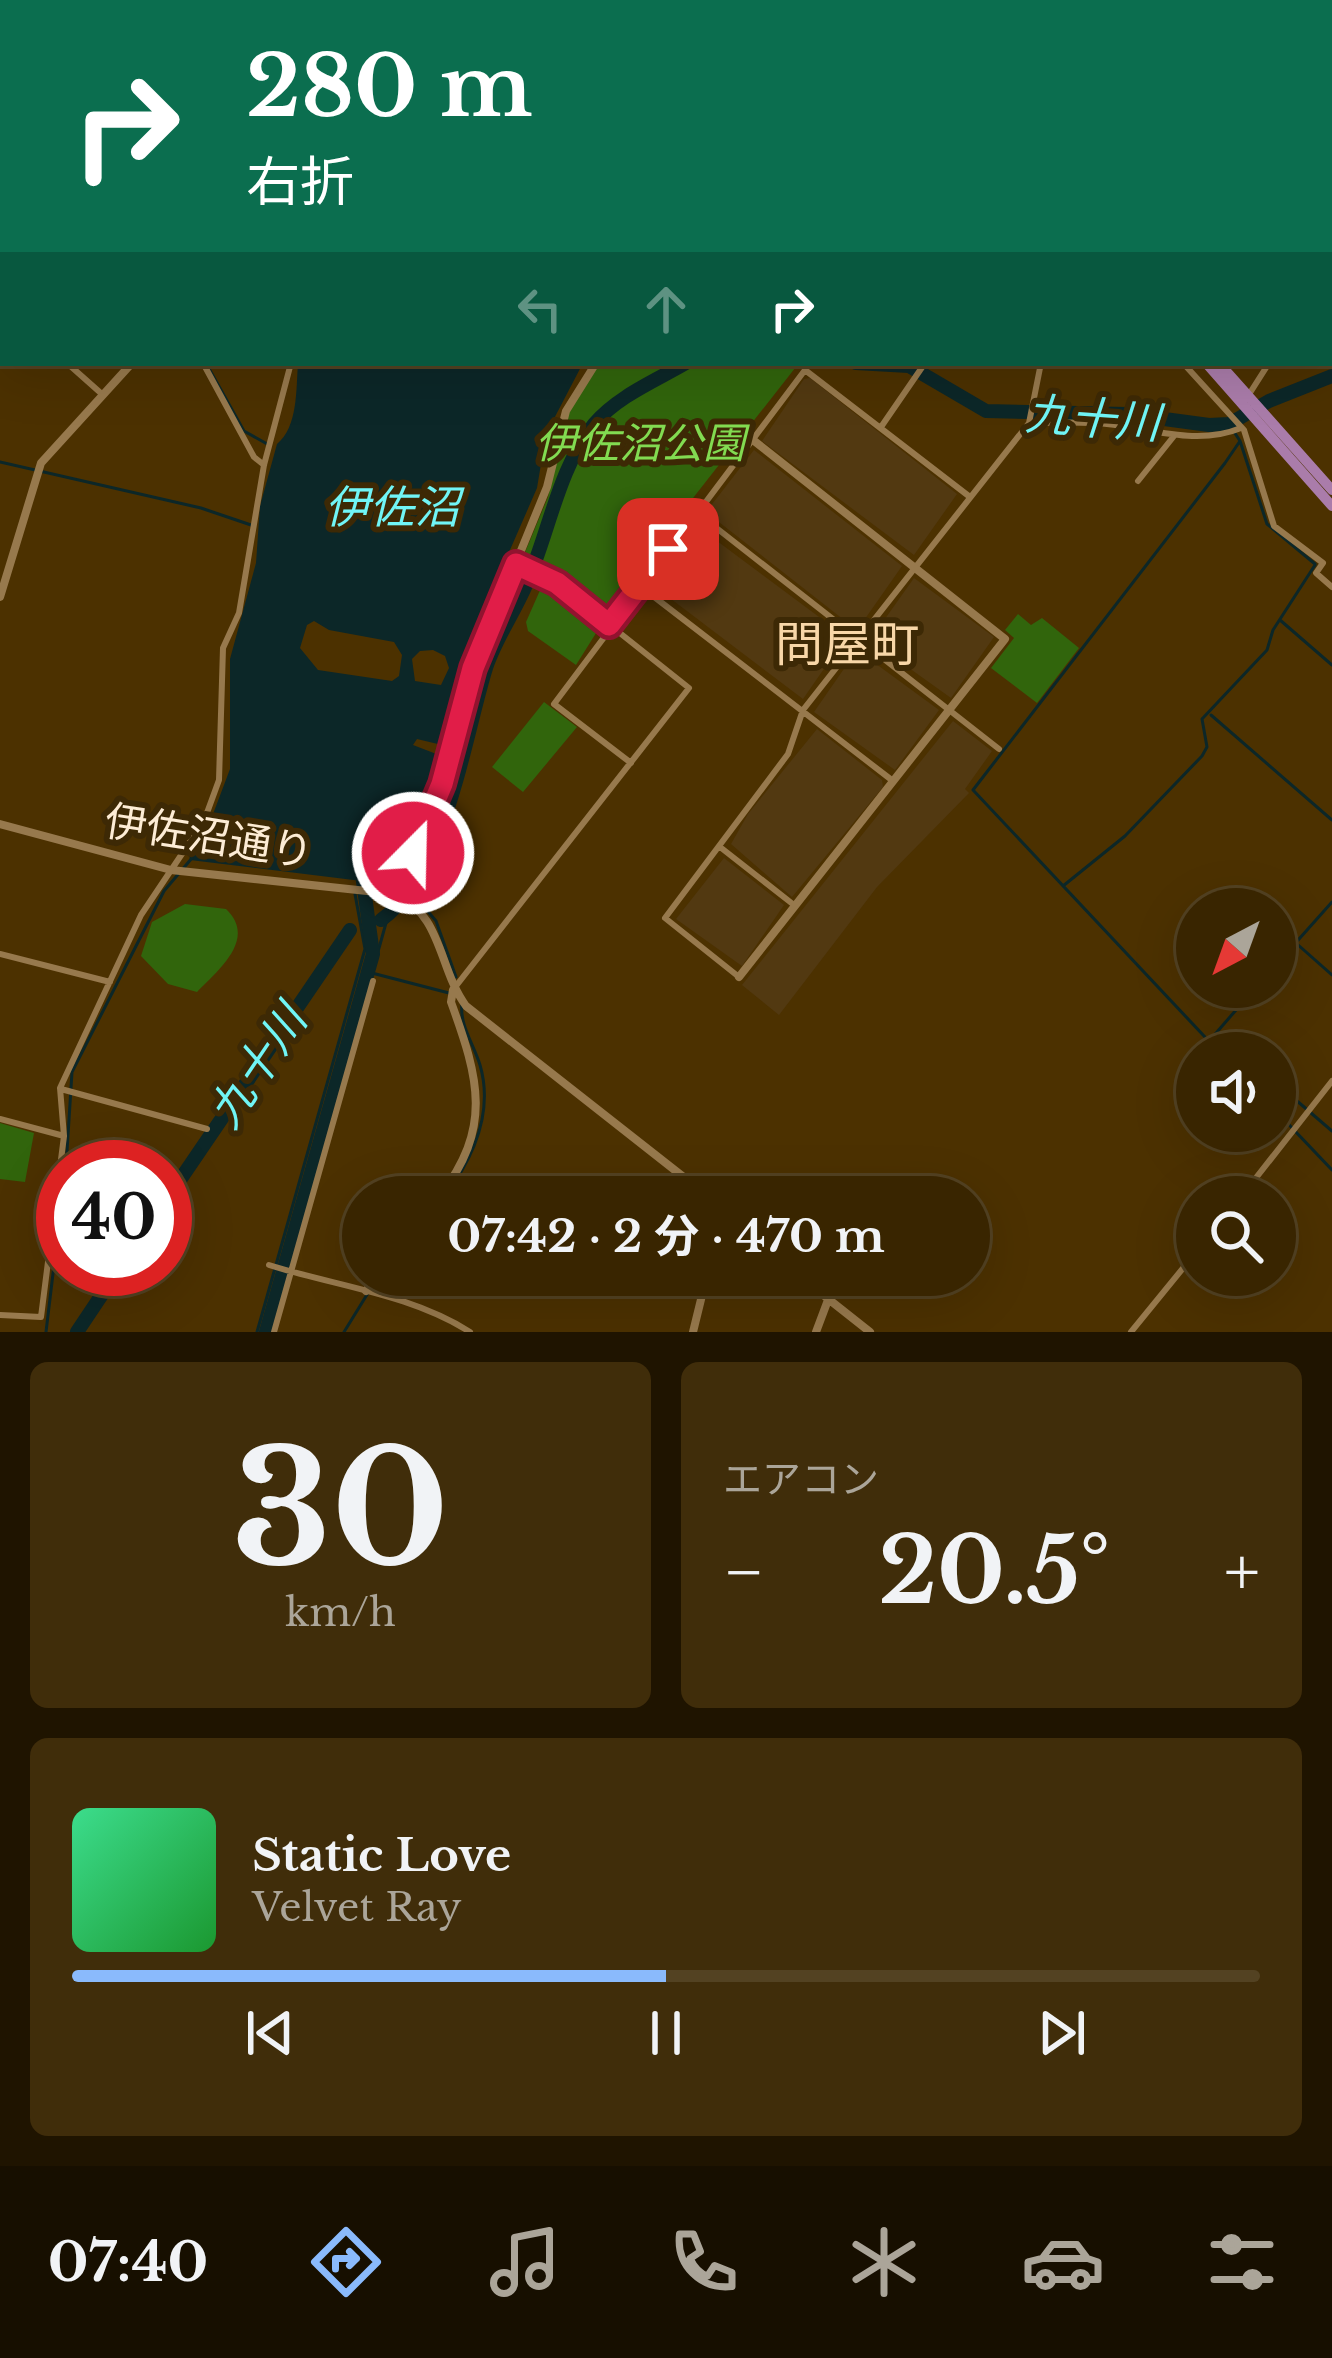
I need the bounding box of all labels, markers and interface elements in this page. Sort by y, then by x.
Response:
text: 280 m [246,35,533,139]
icon: right [48,48,204,204]
text: 右折 [246,149,354,216]
icon: left [507,276,573,342]
icon: ahead [633,276,699,342]
icon: right [759,276,825,342]
water label: 九十川 [1024,385,1166,451]
park label: 伊佐沼公園 [535,417,750,469]
water label: 伊佐沼 [324,479,465,535]
pin [617,498,719,600]
icon: arrive [635,516,701,582]
district label: 問屋町 [775,614,919,674]
position arrow [350,790,476,916]
street label: 伊佐沼通り [101,794,317,878]
north arrow [1176,888,1296,1008]
map controls [1176,888,1296,1296]
water label: 九十川 [196,991,320,1138]
button: sound [1176,1032,1296,1152]
speed limit sign: 40 [36,1140,192,1296]
button: search [1176,1176,1296,1296]
text: 07:42 · 2 分 · 470 m [447,1208,885,1264]
text: 30 [232,1413,449,1606]
text: エアコン [723,1455,879,1504]
text: 20.5° [878,1516,1110,1627]
text: − [723,1531,765,1613]
text: + [1224,1531,1260,1613]
text: km/h [285,1588,396,1637]
text: Static Love [252,1827,511,1883]
text: Velvet Ray [252,1883,462,1932]
icon: previous [237,2000,303,2066]
icon: pause [633,2000,699,2066]
icon: next [1029,2000,1095,2066]
icon: directions [304,2220,388,2304]
icon: music [483,2220,567,2304]
icon: phone [662,2220,746,2304]
icon: climate [842,2220,926,2304]
icon: car [1021,2220,1105,2304]
icon: filters [1200,2220,1284,2304]
text: 07:40 [48,2229,208,2296]

